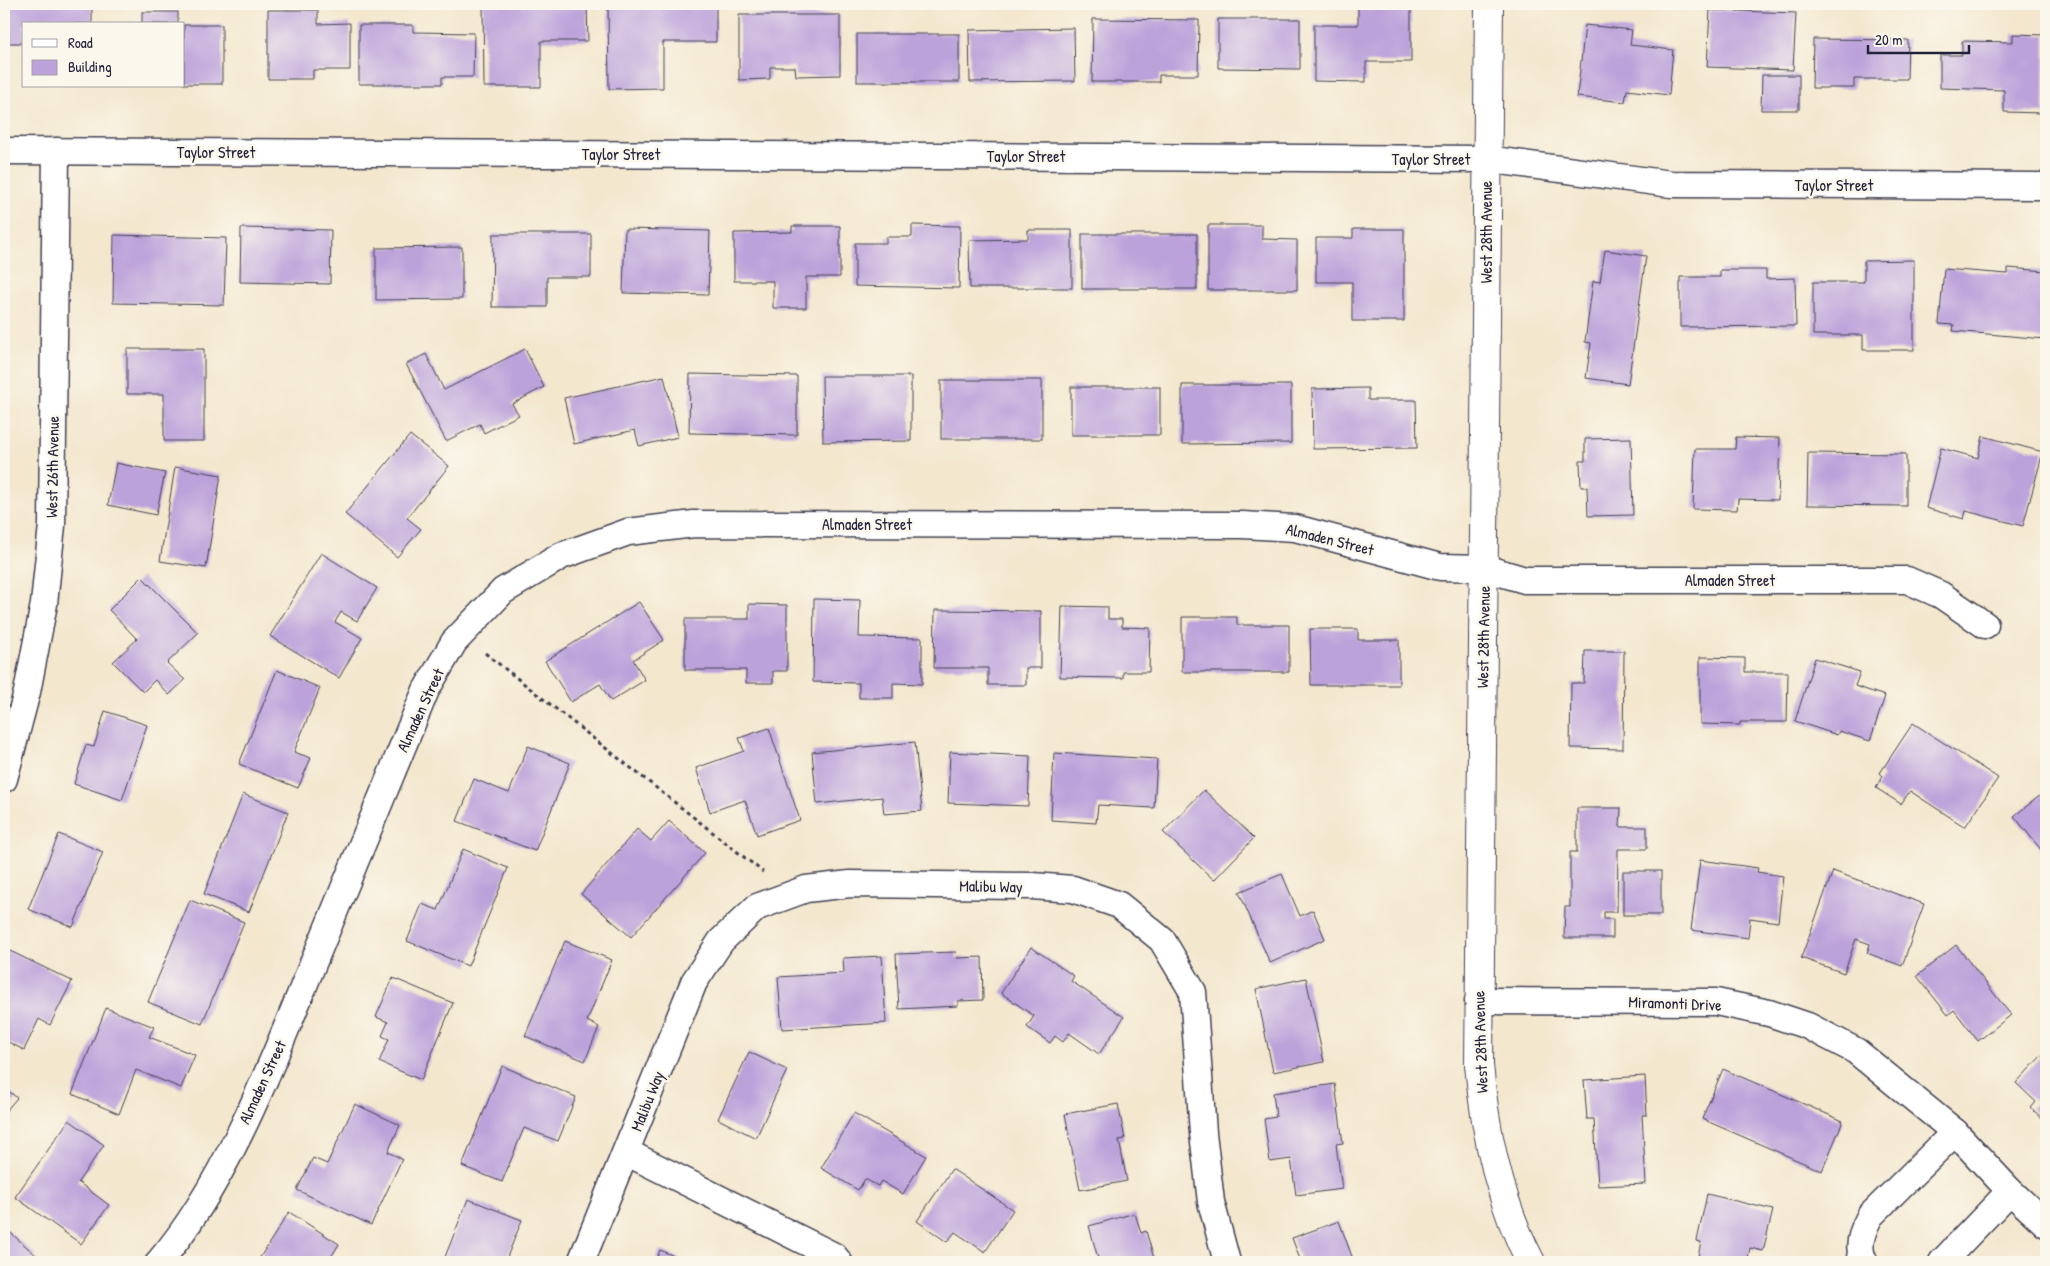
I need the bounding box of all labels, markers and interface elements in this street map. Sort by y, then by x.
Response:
legend [22,22,185,88]
scale bar [1868,22,1969,54]
text: 20 m [1875,29,1902,50]
text: Road [68,32,93,53]
text: Building [68,56,112,77]
street label: Taylor Street [177,141,256,163]
street label: Taylor Street [582,143,661,165]
street label: Taylor Street [987,145,1066,167]
street label: Taylor Street [1392,148,1471,170]
street label: Taylor Street [1795,174,1874,196]
street label: West 28th Avenue [1475,180,1497,283]
street label: West 26th Avenue [40,415,64,518]
street label: Almaden Street [822,513,912,535]
street label: Almaden Street [1284,517,1377,561]
street label: Almaden Street [1685,569,1775,591]
street label: West 28th Avenue [1471,585,1495,688]
street label: Almaden Street [391,664,449,755]
street label: Malibu Way [959,874,1023,898]
street label: West 28th Avenue [1467,990,1493,1094]
street label: Miramonti Drive [1628,990,1722,1016]
street label: Almaden Street [233,1036,291,1127]
street label: Malibu Way [625,1067,669,1134]

